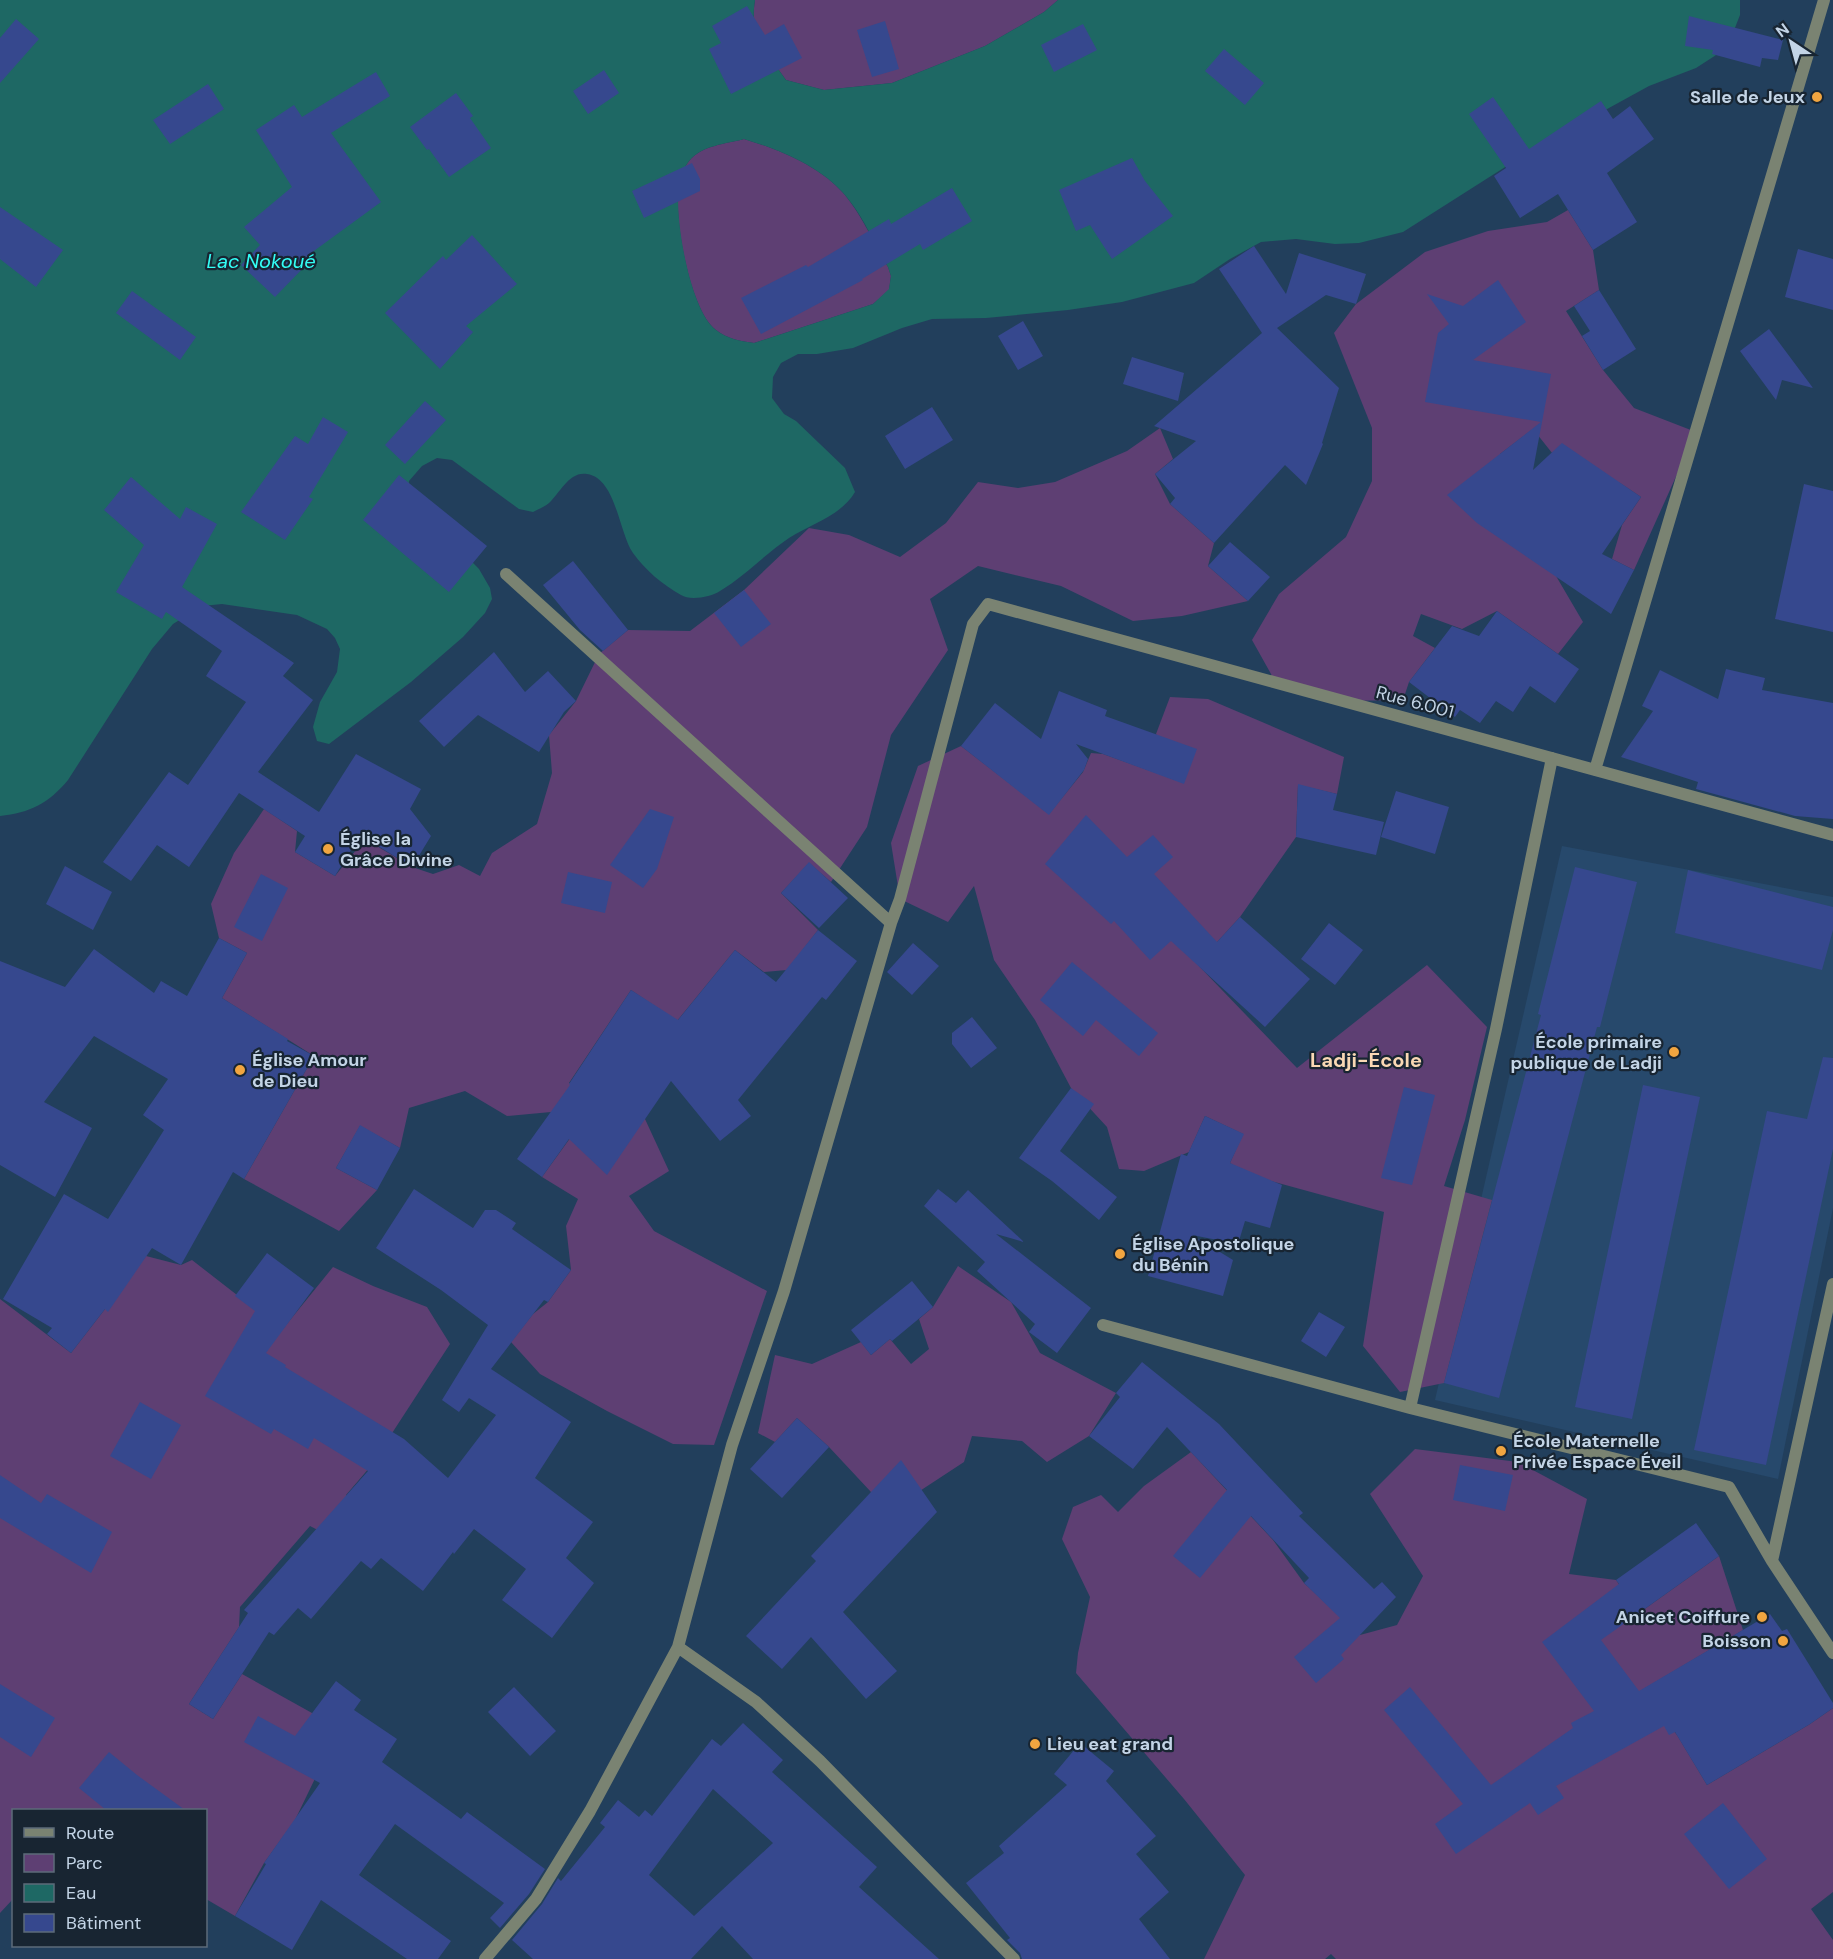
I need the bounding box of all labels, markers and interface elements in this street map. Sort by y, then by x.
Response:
north arrow [1761,12,1821,72]
text: N [1772,18,1793,42]
place label: Salle de Jeux [1690,85,1805,109]
marker: Salle de Jeux [1810,90,1824,104]
water label: Lac Nokoué [206,248,316,274]
street label: Rue 6.001 [1373,680,1457,724]
place label: Église la Grâce Divine [340,827,453,872]
marker: Église la Grâce Divine [321,842,335,856]
place label: École primaire publique de Ladji [1511,1030,1662,1075]
marker: École primaire publique de Ladji [1667,1045,1681,1059]
district label: Ladji-École [1310,1047,1422,1073]
place label: Église Amour de Dieu [252,1048,367,1093]
marker: Église Amour de Dieu [233,1063,247,1077]
place label: Église Apostolique du Bénin [1132,1232,1295,1277]
marker: Église Apostolique du Bénin [1113,1247,1127,1261]
place label: École Maternelle Privée Espace Éveil [1513,1429,1681,1474]
marker: École Maternelle Privée Espace Éveil [1494,1444,1508,1458]
place label: Anicet Coiffure [1616,1605,1750,1629]
marker: Anicet Coiffure [1755,1610,1769,1624]
place label: Boisson [1702,1629,1771,1653]
marker: Boisson [1776,1634,1790,1648]
place label: Lieu eat grand [1047,1732,1173,1756]
marker: Lieu eat grand [1028,1737,1042,1751]
legend [12,1809,207,1947]
text: Route [66,1821,114,1845]
text: Parc [66,1851,102,1875]
text: Eau [66,1881,96,1905]
text: Bâtiment [66,1911,141,1935]

